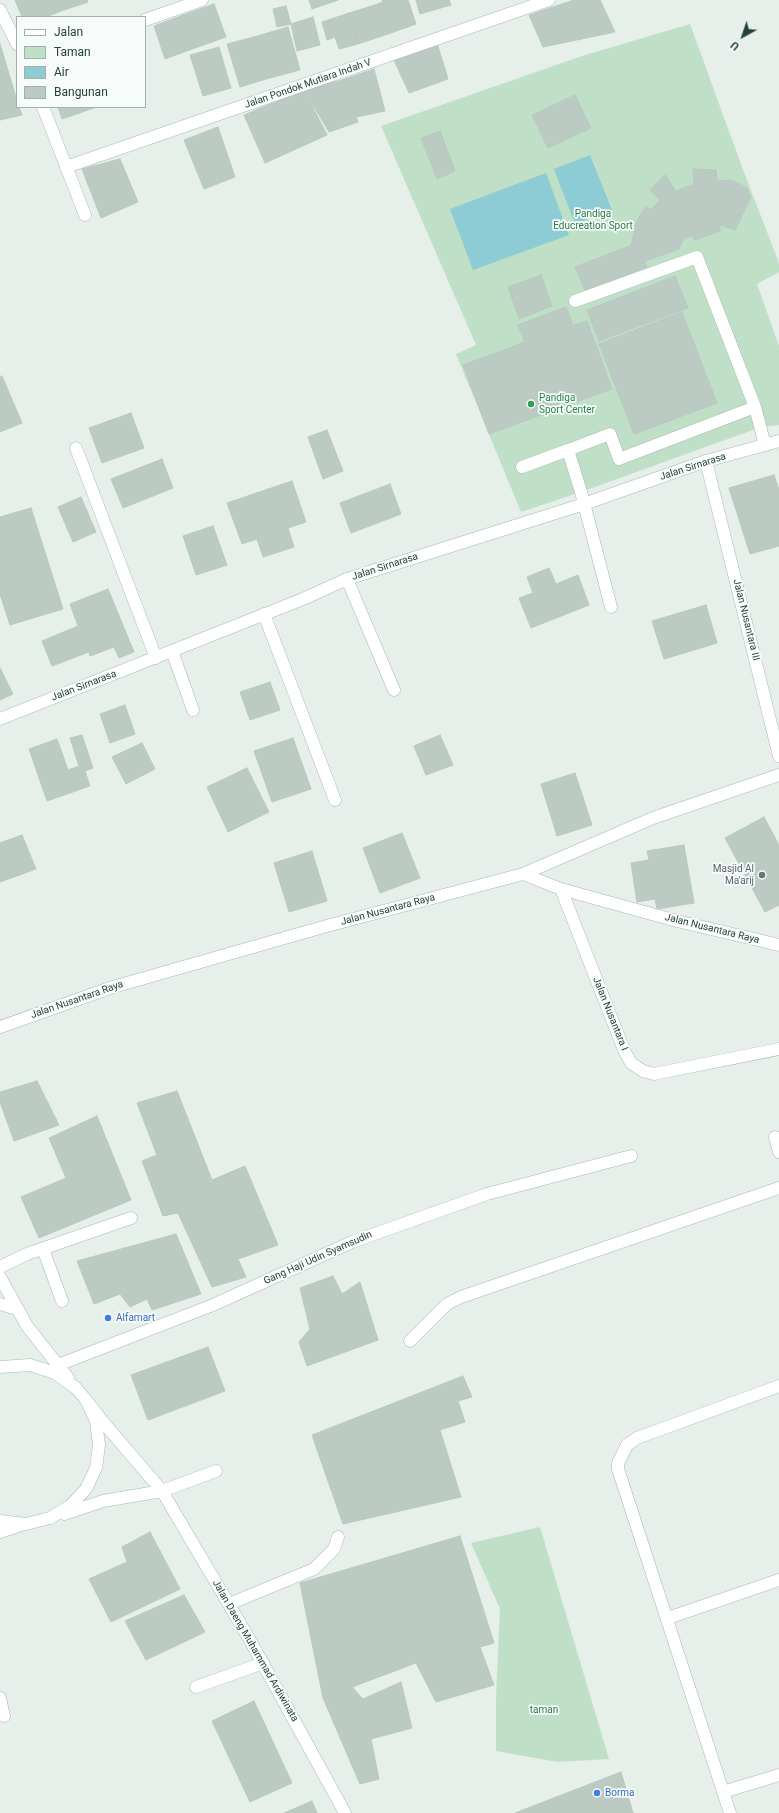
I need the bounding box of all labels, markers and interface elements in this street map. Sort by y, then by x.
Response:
legend [16,16,146,108]
north arrow [723,16,763,56]
text: Jalan [54,25,83,39]
text: U [728,38,742,53]
text: Taman [54,45,91,59]
street label: Jalan Pondok Mutiara Indah V [243,57,373,111]
text: Air [54,65,69,79]
text: Bangunan [54,85,108,99]
park label: Pandiga Educreation Sport [553,208,633,232]
place label: Pandiga Sport Center [539,392,595,416]
marker: Pandiga Sport Center [526,399,536,409]
street label: Jalan Sirnarasa [658,451,728,483]
street label: Jalan Sirnarasa [350,551,420,583]
street label: Jalan Nusantara III [730,578,762,662]
street label: Jalan Sirnarasa [50,668,118,704]
place label: Masjid Al Ma'arij [713,863,754,886]
marker: Masjid Al Ma'arij [757,870,767,880]
street label: Jalan Nusantara Raya [340,892,436,928]
street label: Jalan Nusantara Raya [663,911,761,947]
street label: Jalan Nusantara I [590,976,630,1052]
street label: Jalan Nusantara Raya [29,979,125,1021]
street label: Gang Haji Udin Syamsudin [262,1229,374,1287]
place label: Alfamart [116,1312,155,1324]
marker: Alfamart [103,1313,113,1323]
street label: Jalan Daeng Muhammad Ardiwinata [209,1578,301,1724]
park label: taman [530,1704,558,1716]
place label: Borma [605,1787,635,1799]
marker: Borma [592,1788,602,1798]

